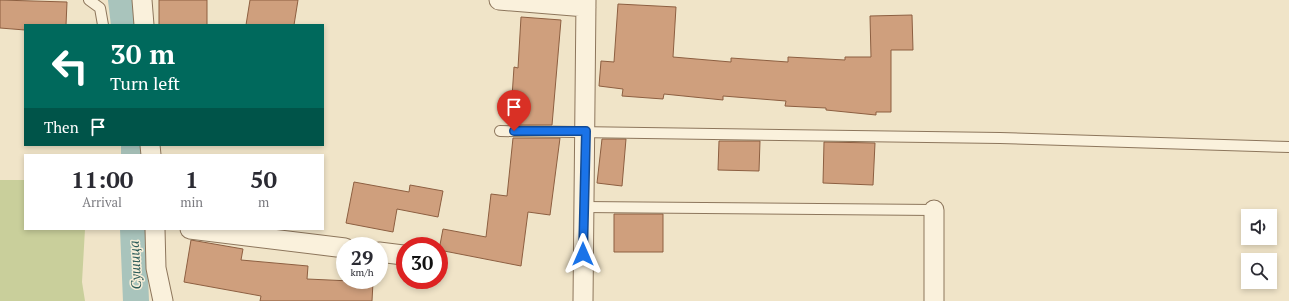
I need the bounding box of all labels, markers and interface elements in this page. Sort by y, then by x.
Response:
text: 30 m [110,35,175,72]
icon: left [44,40,96,92]
text: Turn left [110,71,180,95]
pin [497,90,531,131]
icon: arrive [503,96,525,118]
icon: arrive [87,116,109,138]
text: Then [44,117,79,137]
text: 11:00 [71,163,133,195]
text: 1 [185,163,198,195]
text: 50 [250,163,277,195]
text: Arrival [82,193,122,211]
text: min [180,193,203,211]
text: m [258,193,269,211]
map controls [1241,209,1277,289]
button: sound [1241,209,1277,245]
position arrow [562,233,604,275]
speed limit sign: 30 [396,237,448,289]
water label: Сушица [124,240,145,290]
text: 29 [351,244,373,271]
button: search [1241,253,1277,289]
text: km/h [350,266,374,279]

